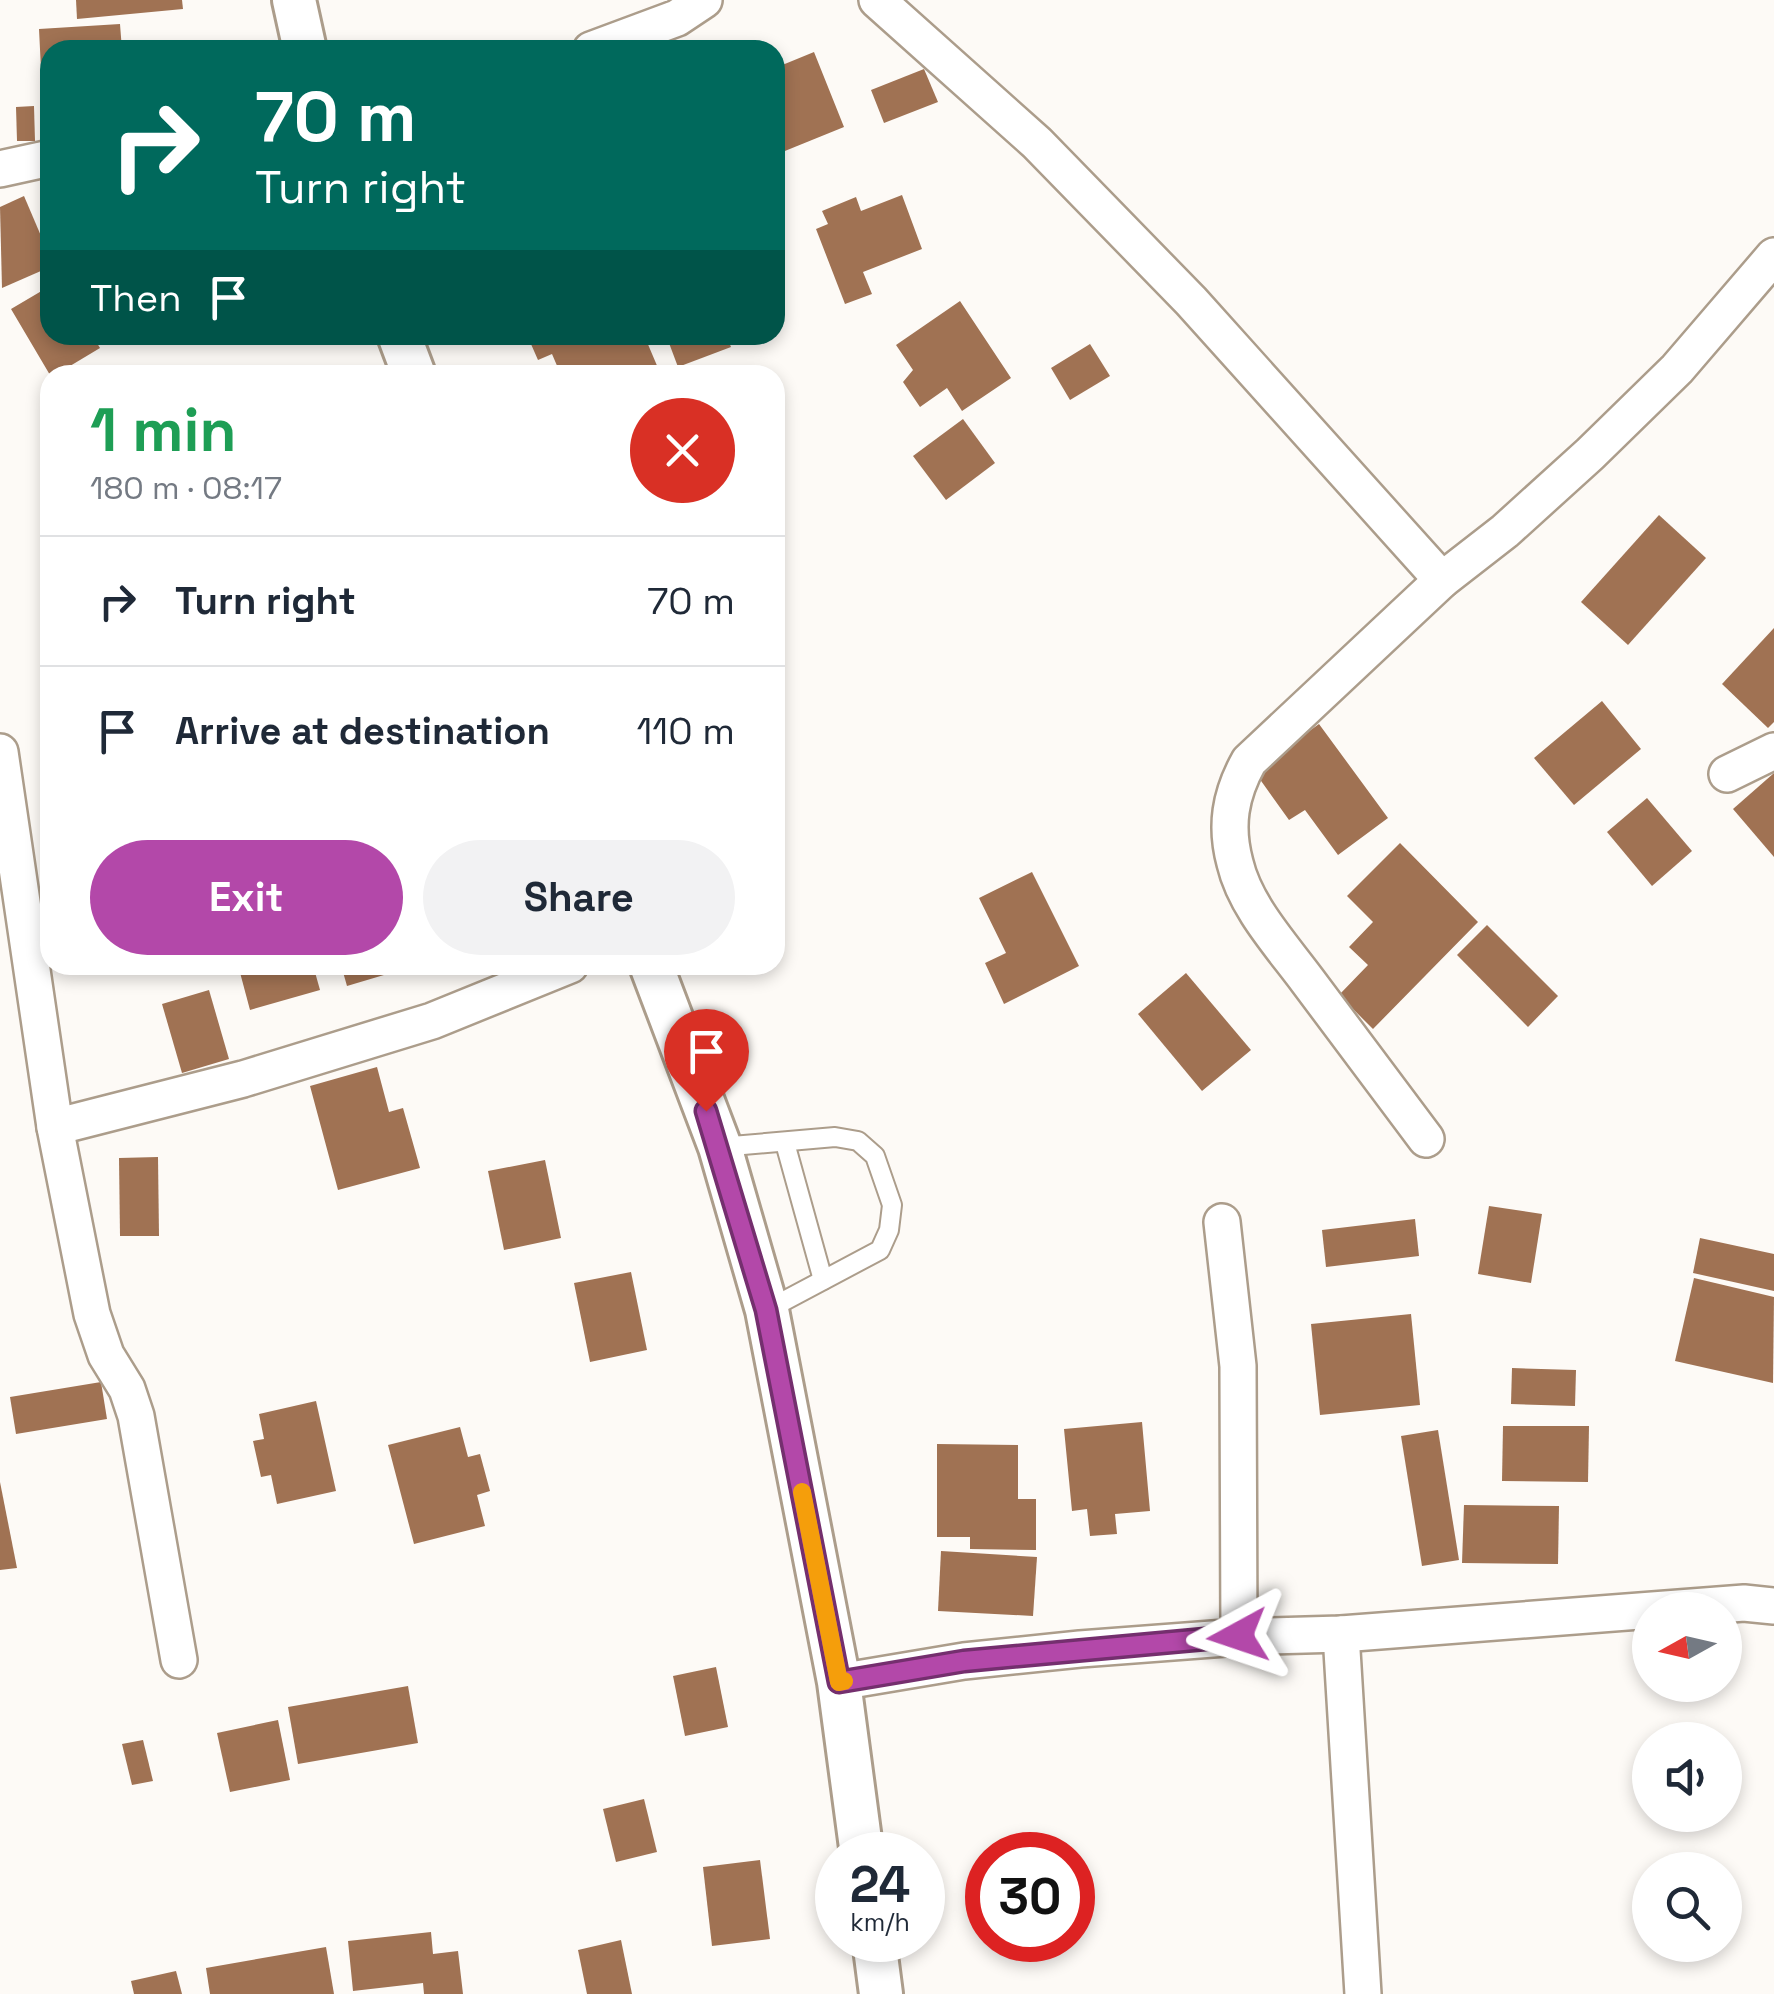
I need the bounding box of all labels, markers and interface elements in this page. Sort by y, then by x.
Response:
text: 70 m [255,72,416,161]
icon: right [90,80,220,210]
text: Turn right [255,159,466,216]
icon: arrive [201,270,256,325]
text: Then [90,274,181,322]
text: 1 min [90,392,237,469]
button: close [630,398,735,503]
text: 180 m · 08:17 [90,468,282,508]
icon: right [90,574,145,629]
text: Turn right [175,577,356,625]
text: 70 m [647,577,735,625]
icon: arrive [90,704,145,759]
text: Arrive at destination [175,707,550,755]
text: 110 m [636,707,735,755]
button: Exit [90,840,403,955]
button: Share [423,840,735,955]
pin [664,1009,749,1112]
icon: arrive [679,1024,734,1079]
position arrow [1186,1584,1290,1688]
north arrow [1632,1592,1742,1702]
map controls [1632,1592,1742,1962]
button: sound [1632,1722,1742,1832]
speed limit sign: 30 [965,1832,1095,1962]
button: search [1632,1852,1742,1962]
text: 24 [850,1853,910,1917]
text: km/h [850,1906,910,1938]

